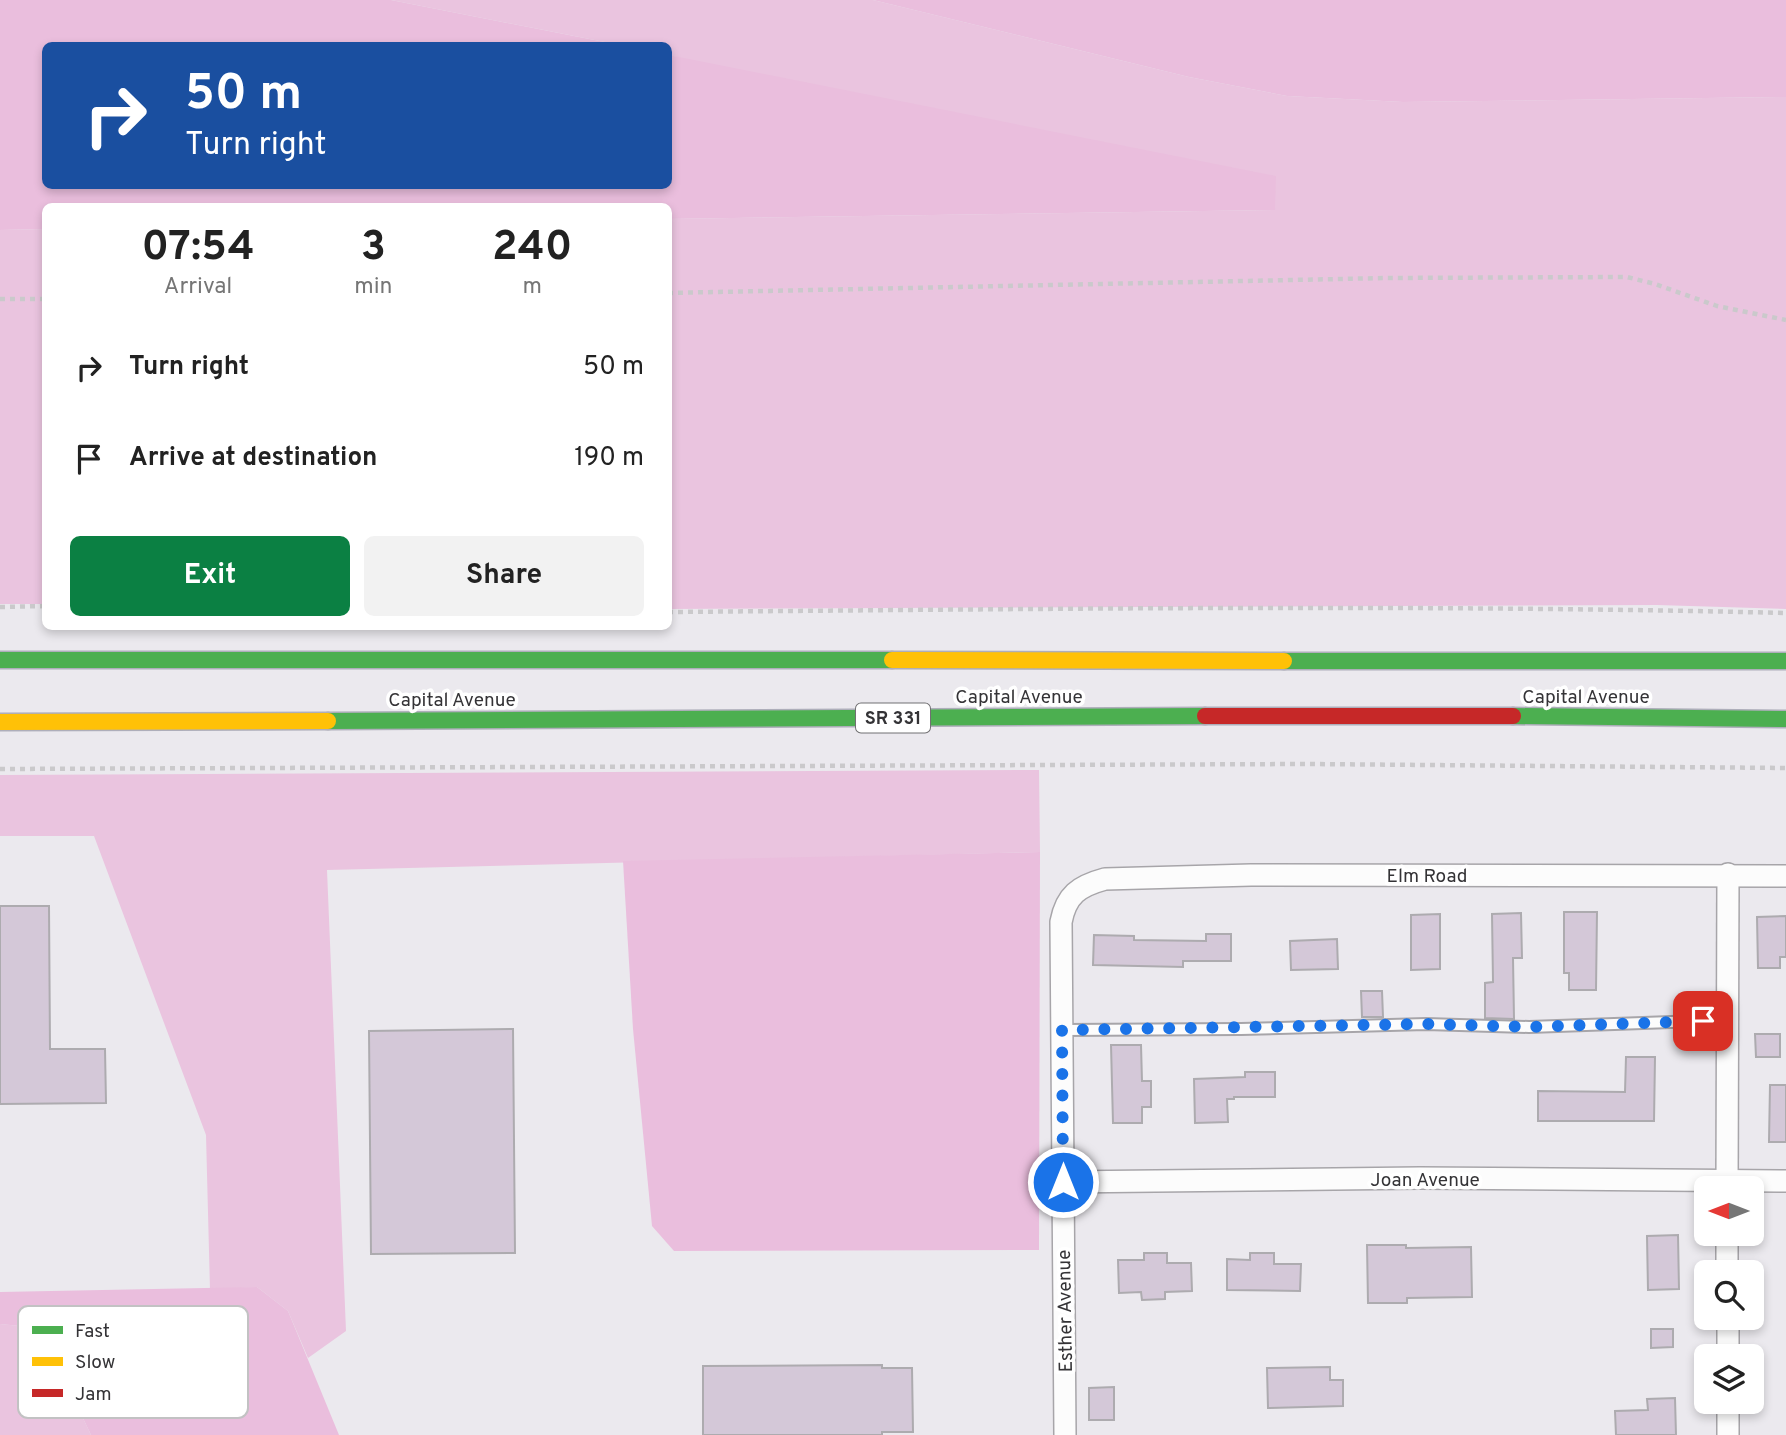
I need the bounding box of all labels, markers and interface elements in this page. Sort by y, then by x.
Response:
text: 50 m [185,65,302,127]
icon: right [70,70,161,161]
text: Turn right [185,126,327,166]
text: 07:54 [142,222,255,275]
text: 3 [361,222,386,275]
text: 240 [492,222,572,275]
text: Arrival [164,273,232,302]
text: min [354,273,393,302]
text: m [522,273,542,302]
icon: right [70,349,108,387]
text: Turn right [129,351,249,384]
text: 50 m [583,351,644,384]
icon: arrive [70,440,108,478]
text: Arrive at destination [129,442,377,475]
text: 190 m [574,442,644,475]
button: Exit [70,536,350,616]
button: Share [364,536,644,616]
street label: Capital Avenue [955,686,1083,710]
street label: Capital Avenue [1522,686,1650,710]
street label: Capital Avenue [388,689,516,713]
road number: SR 331 [856,704,930,732]
street label: Elm Road [1387,865,1467,889]
pin [1673,991,1733,1051]
icon: arrive [1684,1002,1722,1040]
position arrow [1026,1145,1100,1219]
street label: Joan Avenue [1370,1169,1480,1193]
north arrow [1694,1176,1764,1246]
map controls [1694,1176,1764,1414]
street label: Esther Avenue [1053,1249,1079,1372]
button: search [1694,1260,1764,1330]
legend [18,1306,248,1418]
text: Fast [75,1320,110,1344]
button: layers [1694,1344,1764,1414]
text: Slow [75,1351,115,1375]
text: Jam [75,1383,112,1407]

